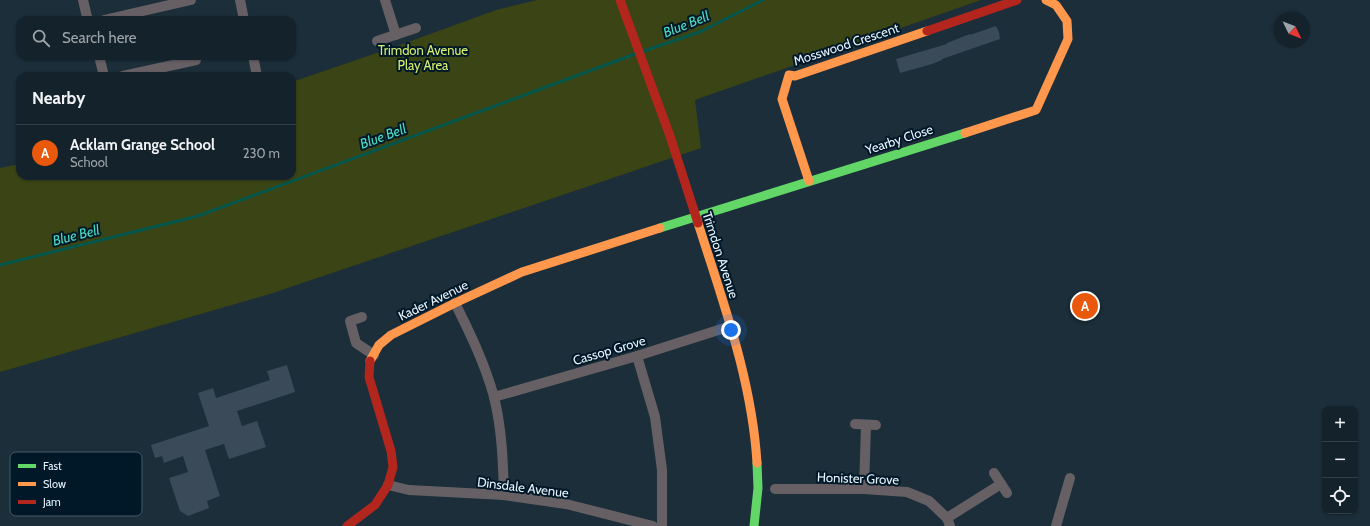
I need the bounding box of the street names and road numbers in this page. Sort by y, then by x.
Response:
street label: Mosswood Crescent [791,19,901,69]
street label: Yearby Close [862,120,935,158]
street label: Trimdon Avenue [700,210,743,301]
street label: Kader Avenue [395,276,471,324]
street label: Cassop Grove [571,332,648,368]
street label: Honister Grove [817,469,900,487]
street label: Dinsdale Avenue [476,473,570,501]

